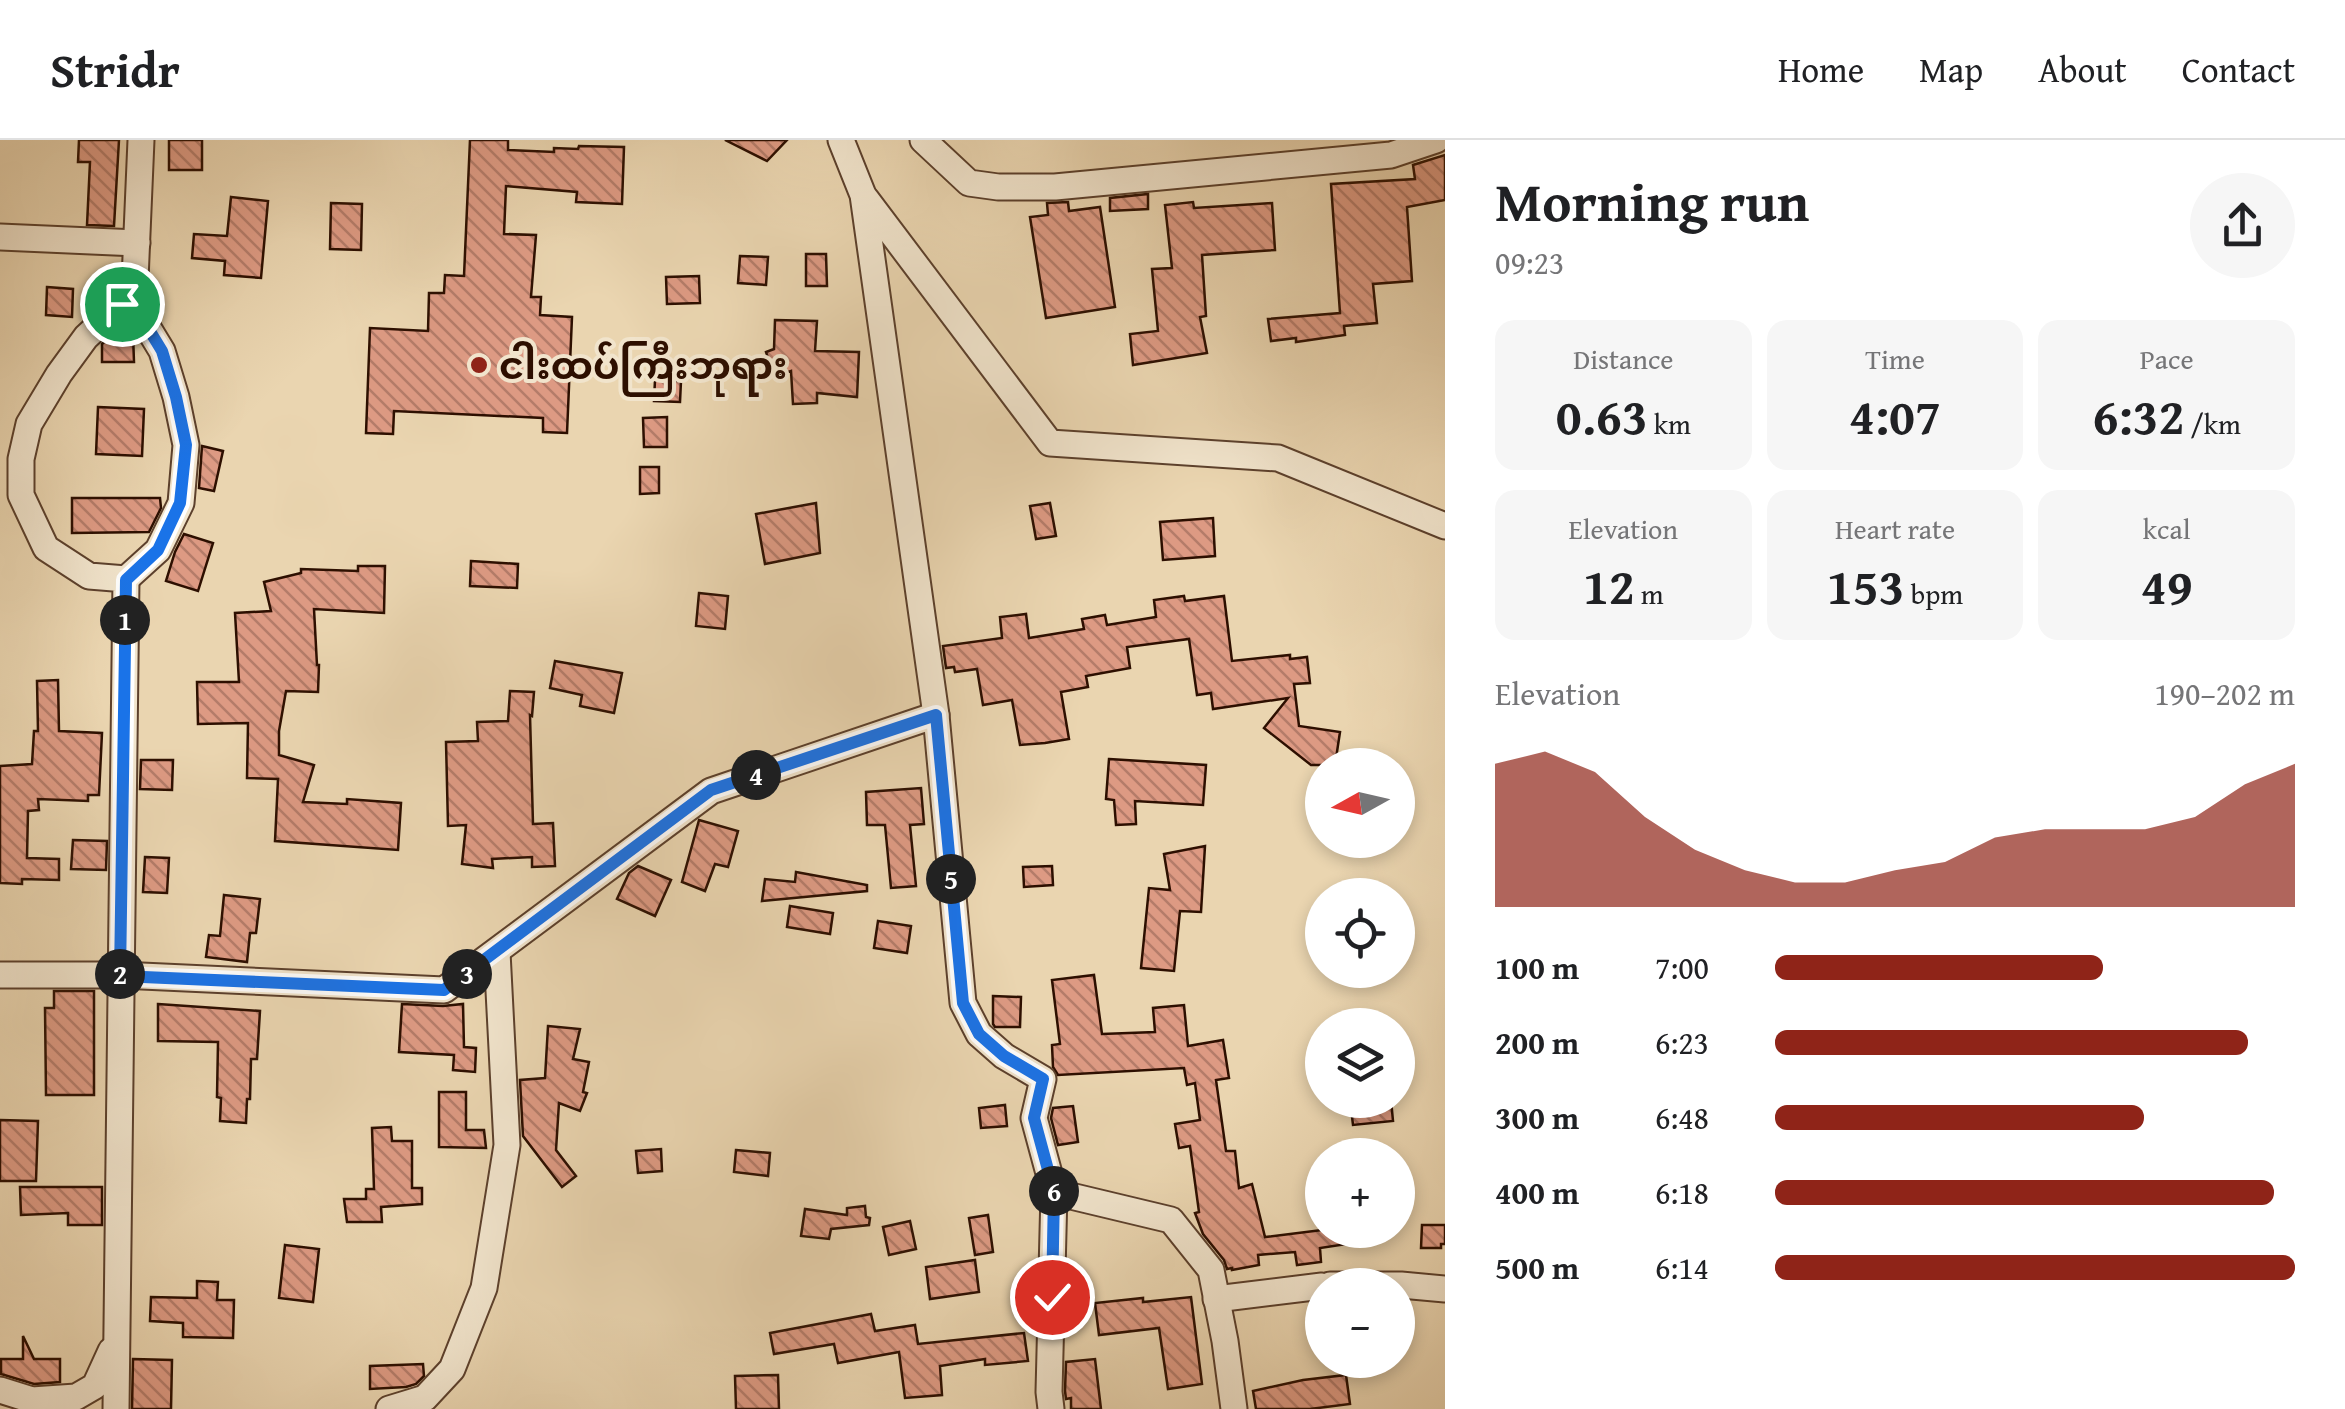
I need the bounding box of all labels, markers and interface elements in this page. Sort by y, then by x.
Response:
text: Stridr [50,34,180,105]
text: Home [1778,44,1864,95]
text: Map [1919,44,1983,95]
text: About [2038,44,2127,95]
text: Contact [2182,44,2295,95]
text: Morning run [1495,161,1809,241]
button: share [2190,173,2295,278]
text: 09:23 [1495,239,1564,286]
pin [80,262,165,347]
icon: arrive [95,277,150,332]
place label: ငါးထပ်ကြီးဘုရား [499,337,788,397]
text: Distance [1573,338,1674,379]
text: Time [1865,338,1925,379]
text: Pace [2140,338,2194,379]
marker: ငါးထပ်ကြီးဘုရား [468,354,490,376]
text: 0.63 [1556,379,1648,452]
text: 4:07 [1849,379,1941,452]
text: 6:32 [2092,379,2184,452]
text: km [1648,403,1691,444]
text: /km [2184,403,2241,444]
text: Elevation [1569,508,1678,549]
text: Heart rate [1835,508,1955,549]
text: kcal [2143,508,2191,549]
text: 12 [1583,549,1635,622]
text: 153 [1827,549,1905,622]
text: 49 [2141,549,2193,622]
text: m [1635,573,1664,614]
text: bpm [1905,573,1963,614]
pin: 1 [100,595,150,645]
text: 1 [118,599,132,640]
text: Elevation [1495,670,1620,717]
text: 190–202 m [2154,670,2295,717]
north arrow [1305,748,1415,858]
map controls [1305,748,1415,1378]
pin: 4 [731,750,781,800]
text: 4 [749,754,763,795]
pin: 5 [926,854,976,904]
text: 5 [944,858,958,899]
button: locate [1305,878,1415,988]
text: 100 m [1495,944,1579,991]
text: 7:00 [1655,944,1709,991]
pin: 2 [95,949,145,999]
pin: 3 [442,949,492,999]
text: 2 [113,953,127,994]
text: 3 [460,953,474,994]
button: layers [1305,1008,1415,1118]
text: 200 m [1495,1019,1579,1066]
text: 6:23 [1655,1019,1709,1066]
text: 300 m [1495,1094,1579,1141]
text: 6:48 [1655,1094,1709,1141]
button: + [1305,1138,1415,1248]
pin: 6 [1029,1166,1079,1216]
text: 400 m [1495,1169,1579,1216]
text: 6:18 [1655,1169,1709,1216]
text: 6 [1047,1170,1061,1211]
text: 500 m [1495,1244,1579,1291]
text: 6:14 [1655,1244,1709,1291]
pin [1010,1255,1095,1340]
button: − [1305,1268,1415,1378]
icon: check [1025,1270,1080,1325]

